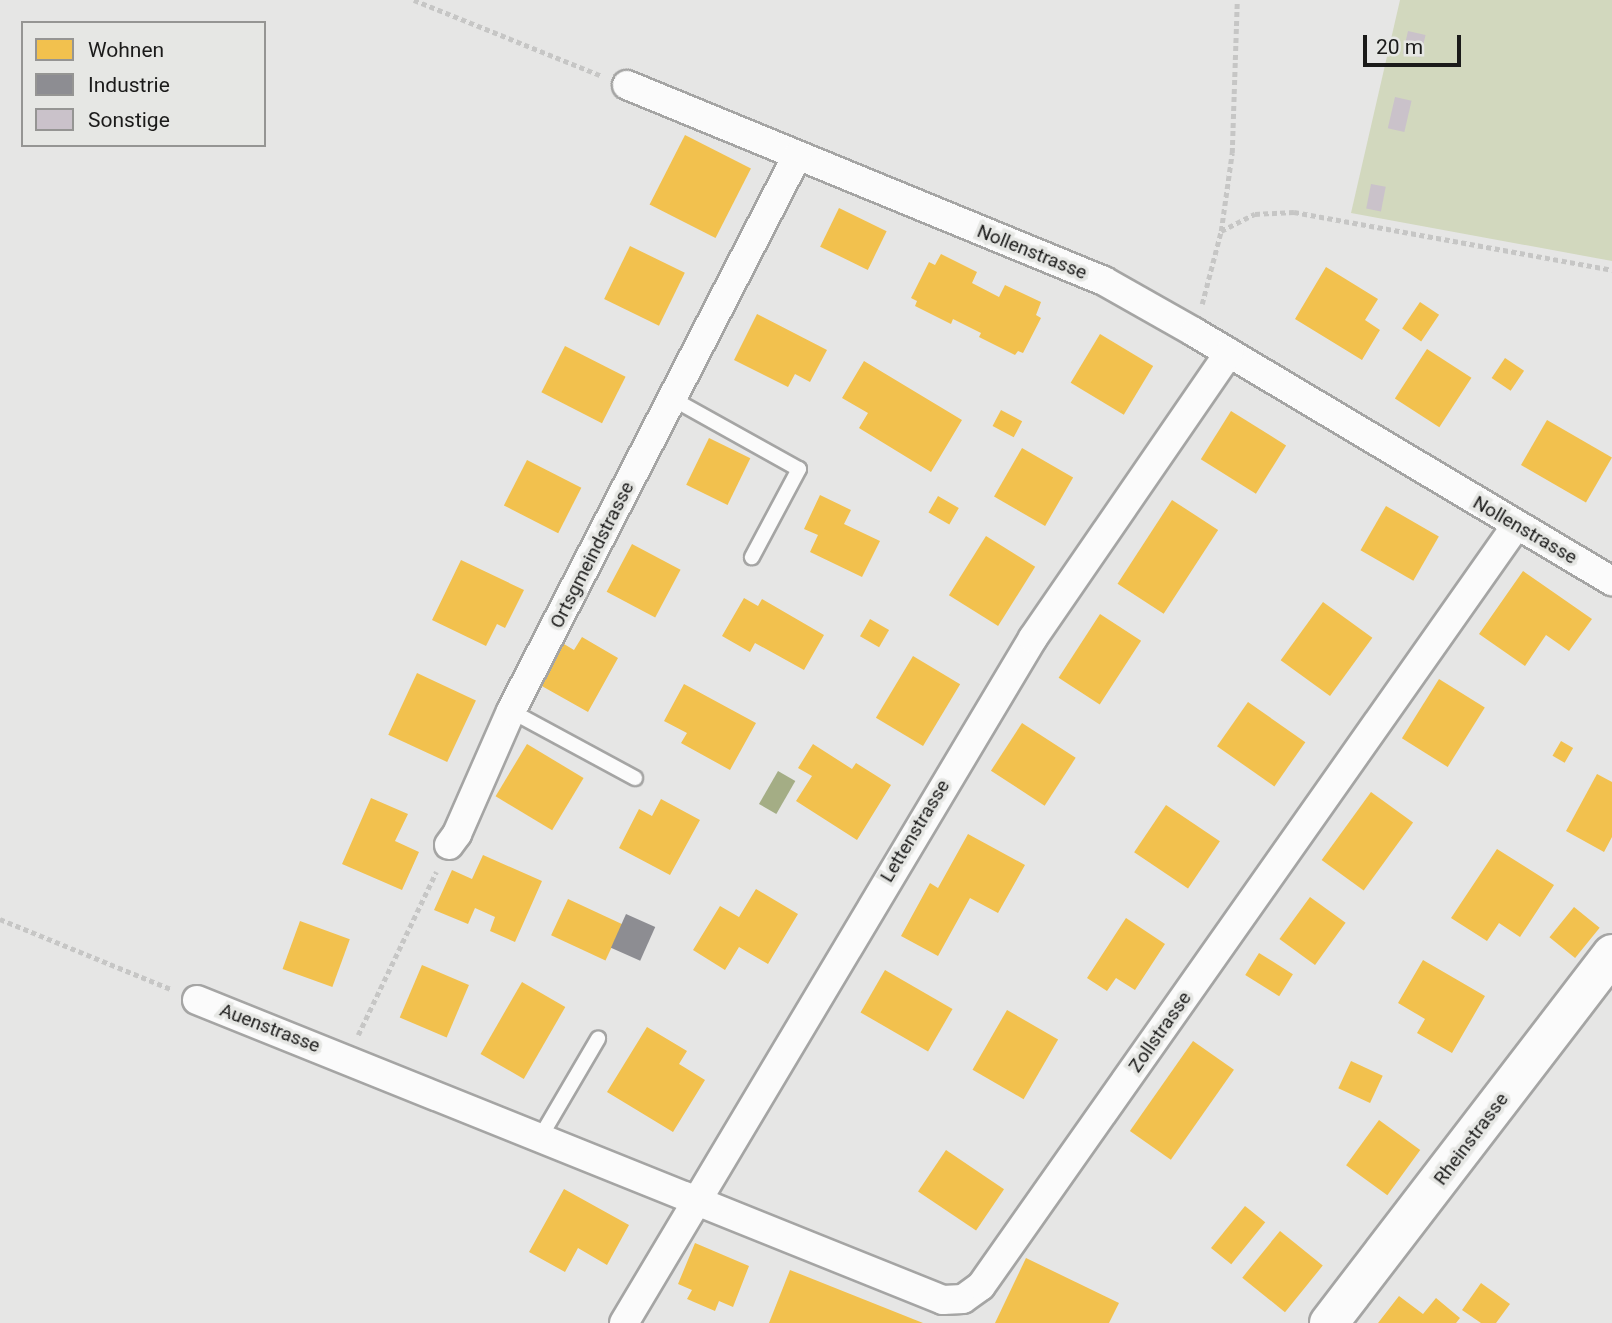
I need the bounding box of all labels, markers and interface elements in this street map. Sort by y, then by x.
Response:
legend [21,21,266,147]
scale bar [1367,21,1465,65]
text: 20 m [1376,35,1423,59]
text: Wohnen [88,38,164,62]
text: Industrie [88,73,170,97]
text: Sonstige [88,108,170,132]
street label: Nollenstrasse [974,220,1090,284]
street label: Ortsgmeindstrasse [545,478,639,632]
street label: Nollenstrasse [1469,491,1581,569]
street label: Lettenstrasse [876,776,954,886]
street label: Zollstrasse [1124,987,1196,1077]
street label: Auenstrasse [217,998,323,1058]
street label: Rheinstrasse [1429,1088,1513,1190]

